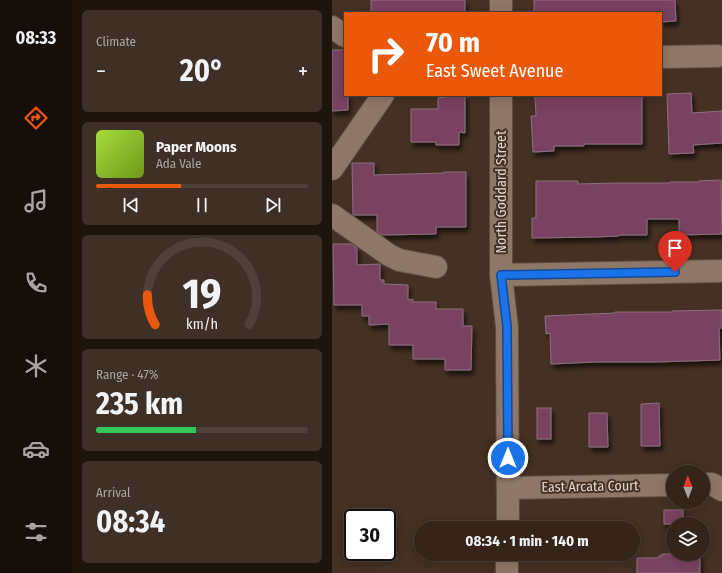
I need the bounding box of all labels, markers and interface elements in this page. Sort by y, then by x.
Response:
text: 70 m [426,26,480,59]
text: 08:33 [16,27,56,49]
icon: right [360,28,412,80]
text: Climate [96,34,136,49]
text: 20° [180,53,224,89]
text: − [96,58,106,85]
text: + [298,58,308,85]
text: East Sweet Avenue [426,60,563,82]
icon: directions [22,104,50,132]
street label: North Goddard Street [493,130,510,253]
text: Paper Moons [156,138,237,156]
text: Ada Vale [156,156,201,171]
icon: music [22,187,50,215]
icon: previous [120,194,142,216]
icon: pause [191,194,213,216]
icon: next [262,194,284,216]
pin [658,231,692,272]
icon: arrive [664,237,686,259]
text: 19 [182,268,222,318]
icon: phone [22,269,50,297]
text: km/h [186,315,218,332]
icon: climate [22,352,50,380]
text: Range · 47% [96,367,159,382]
text: 235 km [96,386,183,422]
icon: car [22,435,50,463]
position arrow [487,437,529,479]
north arrow [666,465,710,509]
map controls [666,465,710,561]
street label: East Arcata Court [541,477,639,496]
text: Arrival [96,485,130,500]
text: 08:34 [96,504,165,540]
speed limit sign: 30 [344,509,396,561]
button: layers [666,517,710,561]
icon: filters [22,518,50,546]
text: 08:34 · 1 min · 140 m [465,532,589,550]

